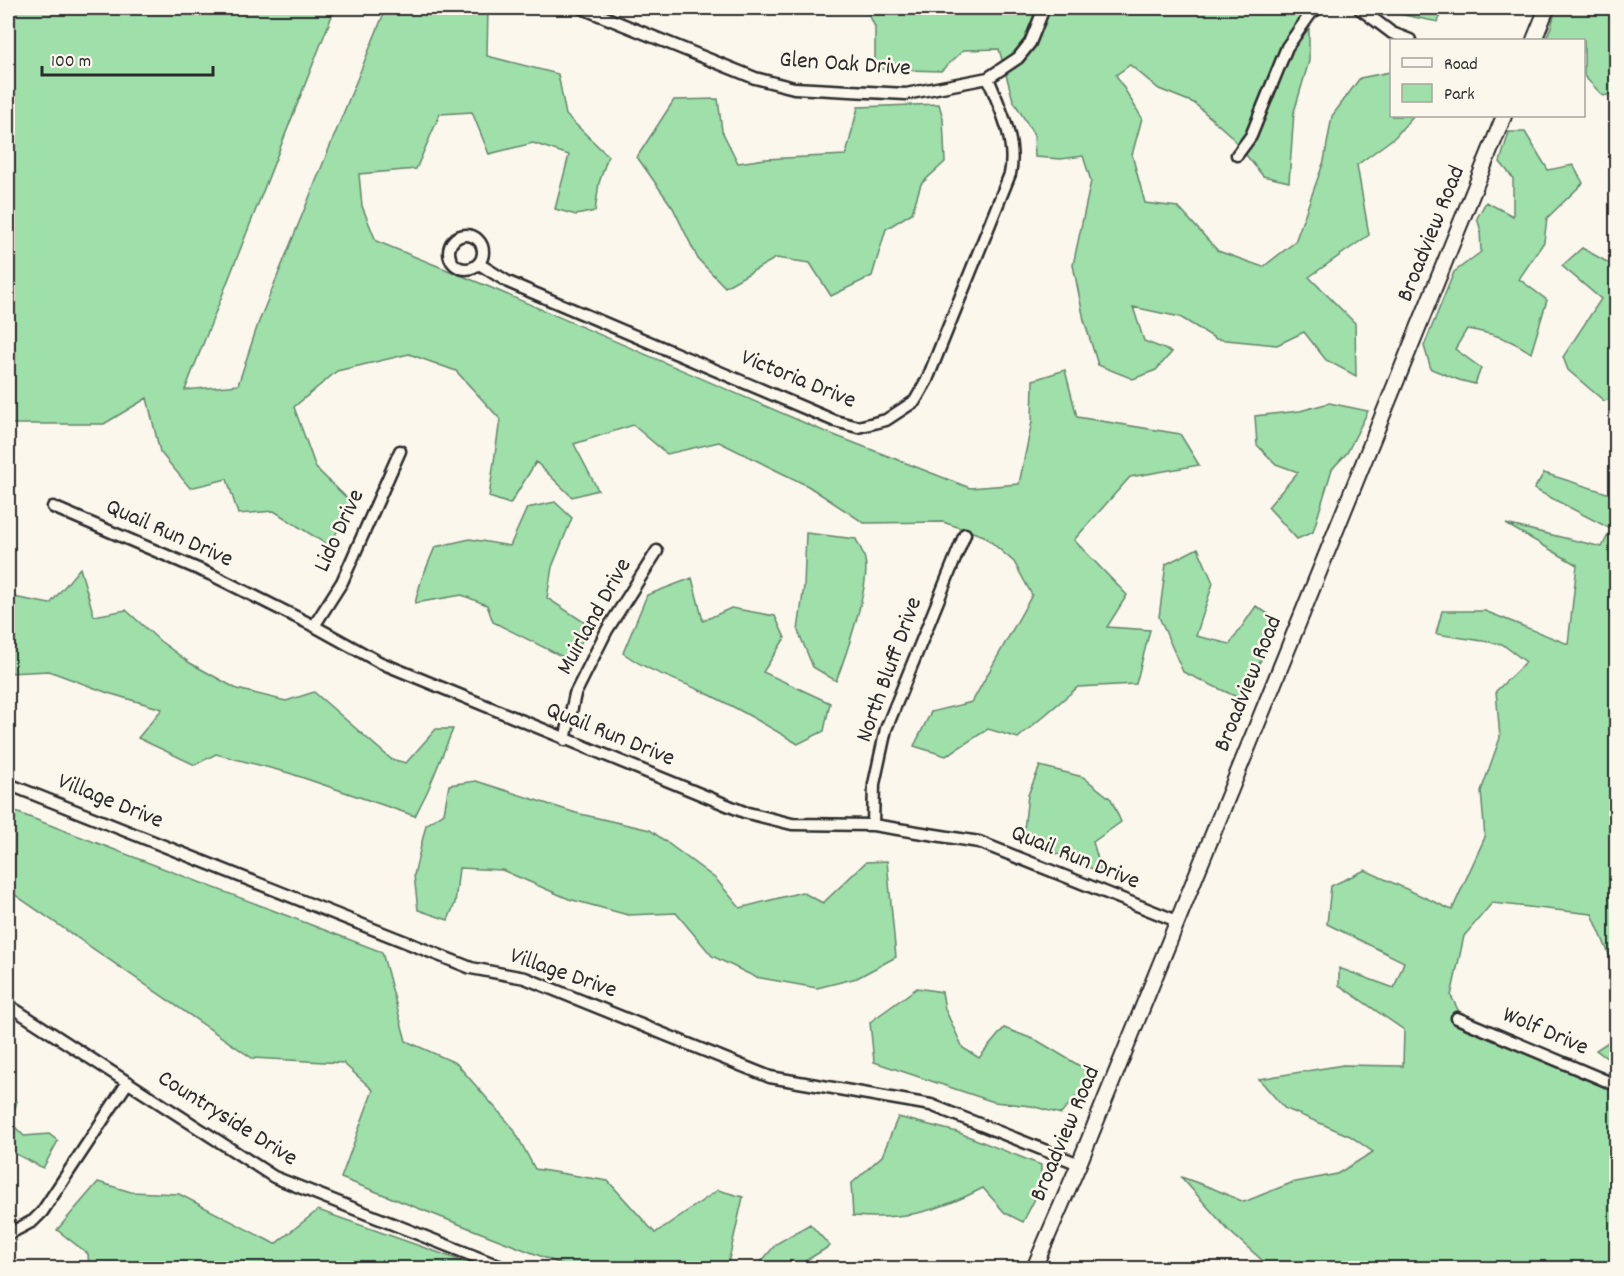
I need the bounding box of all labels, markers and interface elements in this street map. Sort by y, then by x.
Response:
scale bar [42,39,213,77]
legend [1390,39,1585,117]
street label: Glen Oak Drive [778,43,912,87]
text: 100 m [51,50,91,75]
text: Road [1444,53,1478,78]
text: Park [1444,83,1475,108]
street label: Broadview Road [1389,161,1475,307]
street label: Victoria Drive [735,341,861,419]
street label: Lido Drive [306,484,374,578]
street label: Quail Run Drive [100,491,238,577]
street label: Muirland Drive [549,552,641,682]
street label: North Bluff Drive [848,593,932,747]
street label: Broadview Road [1206,611,1292,757]
street label: Quail Run Drive [541,694,679,776]
street label: Village Drive [52,765,168,839]
street label: Quail Run Drive [1006,817,1144,899]
street label: Village Drive [505,940,621,1008]
street label: Wolf Drive [1497,999,1593,1065]
street label: Broadview Road [1022,1061,1110,1207]
street label: Countryside Drive [150,1062,304,1176]

